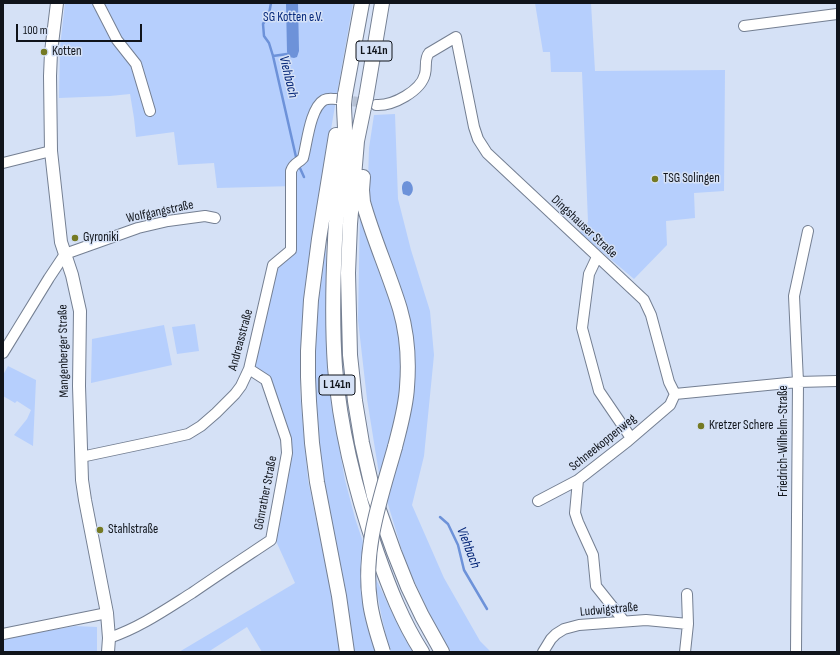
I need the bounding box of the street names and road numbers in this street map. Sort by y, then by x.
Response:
road number: L 141n [356,41,392,61]
street label: Dingshauser Straße [548,192,620,262]
street label: Wolfgangstraße [125,197,195,227]
street label: Mangenberger Straße [55,304,73,398]
street label: Andreasstraße [225,308,257,372]
road number: L 141n [319,375,355,395]
street label: Friedrich-Wilhelm-Straße [776,385,792,497]
street label: Schneekoppenweg [566,411,640,475]
street label: Gönrather Straße [251,455,281,531]
street label: Ludwigstraße [579,600,639,620]

